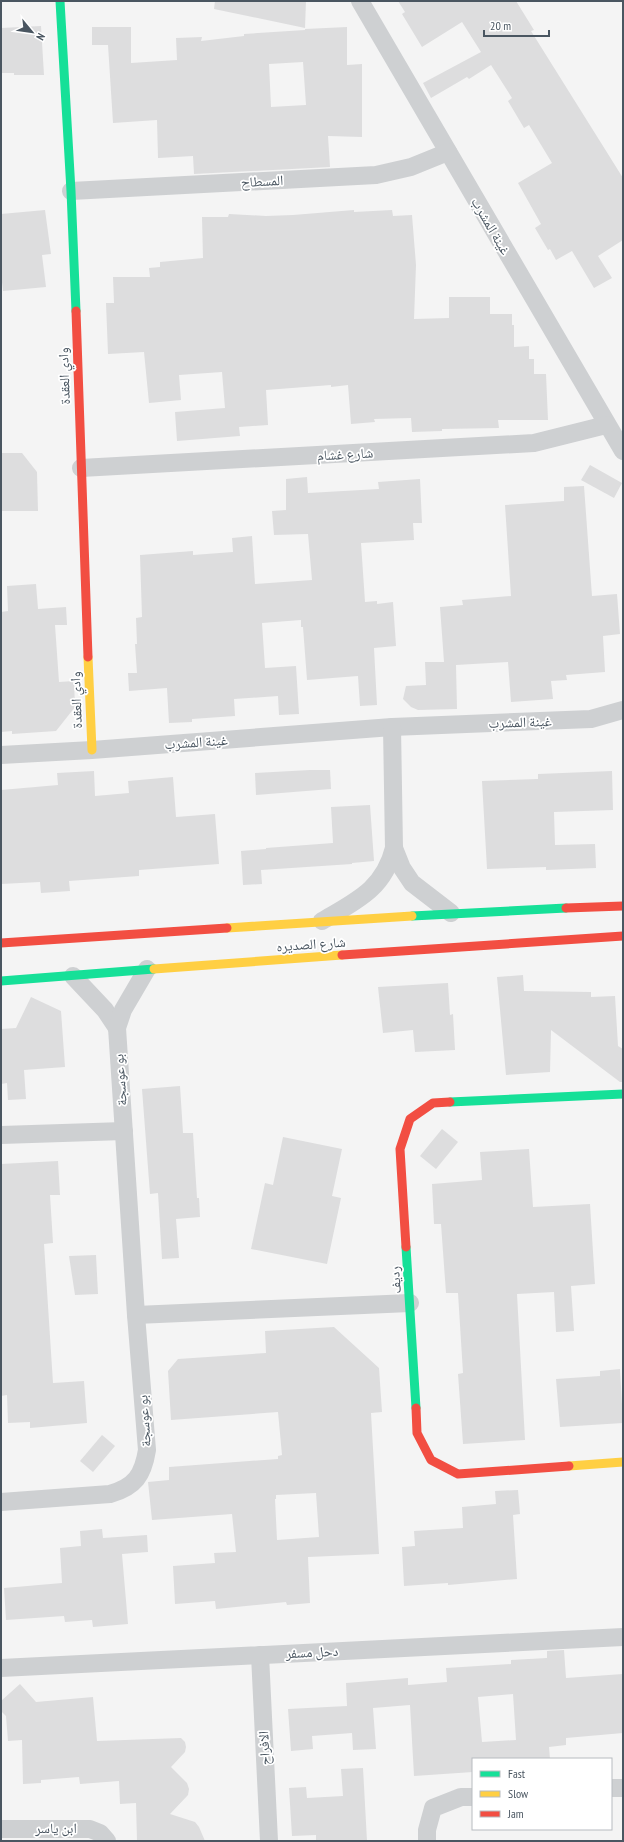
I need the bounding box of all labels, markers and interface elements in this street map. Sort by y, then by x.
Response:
north arrow [12,12,52,52]
scale bar [484,12,549,38]
text: 20 m [490,18,511,33]
text: N [33,31,48,43]
street label: المسطاح [240,171,284,192]
street label: غينة المشرب [467,194,515,258]
street label: وادي العقدة [54,347,77,405]
street label: شارع غشام [316,444,374,465]
street label: وادي العقدة [66,671,89,729]
street label: غينة المشرب [488,712,552,732]
street label: غينة المشرب [164,731,228,753]
street label: شارع الصديره [276,933,346,956]
street label: بو عوسجة [109,1053,131,1106]
street label: رديف [385,1266,405,1294]
street label: بو عوسجة [133,1394,155,1447]
street label: دحل مسفر [284,1642,339,1662]
street label: الافراح [254,1730,275,1766]
legend [472,1758,612,1830]
text: Fast [508,1766,526,1781]
text: Slow [508,1786,529,1801]
text: Jam [507,1806,524,1821]
street label: ابن ياسر [34,1819,77,1837]

